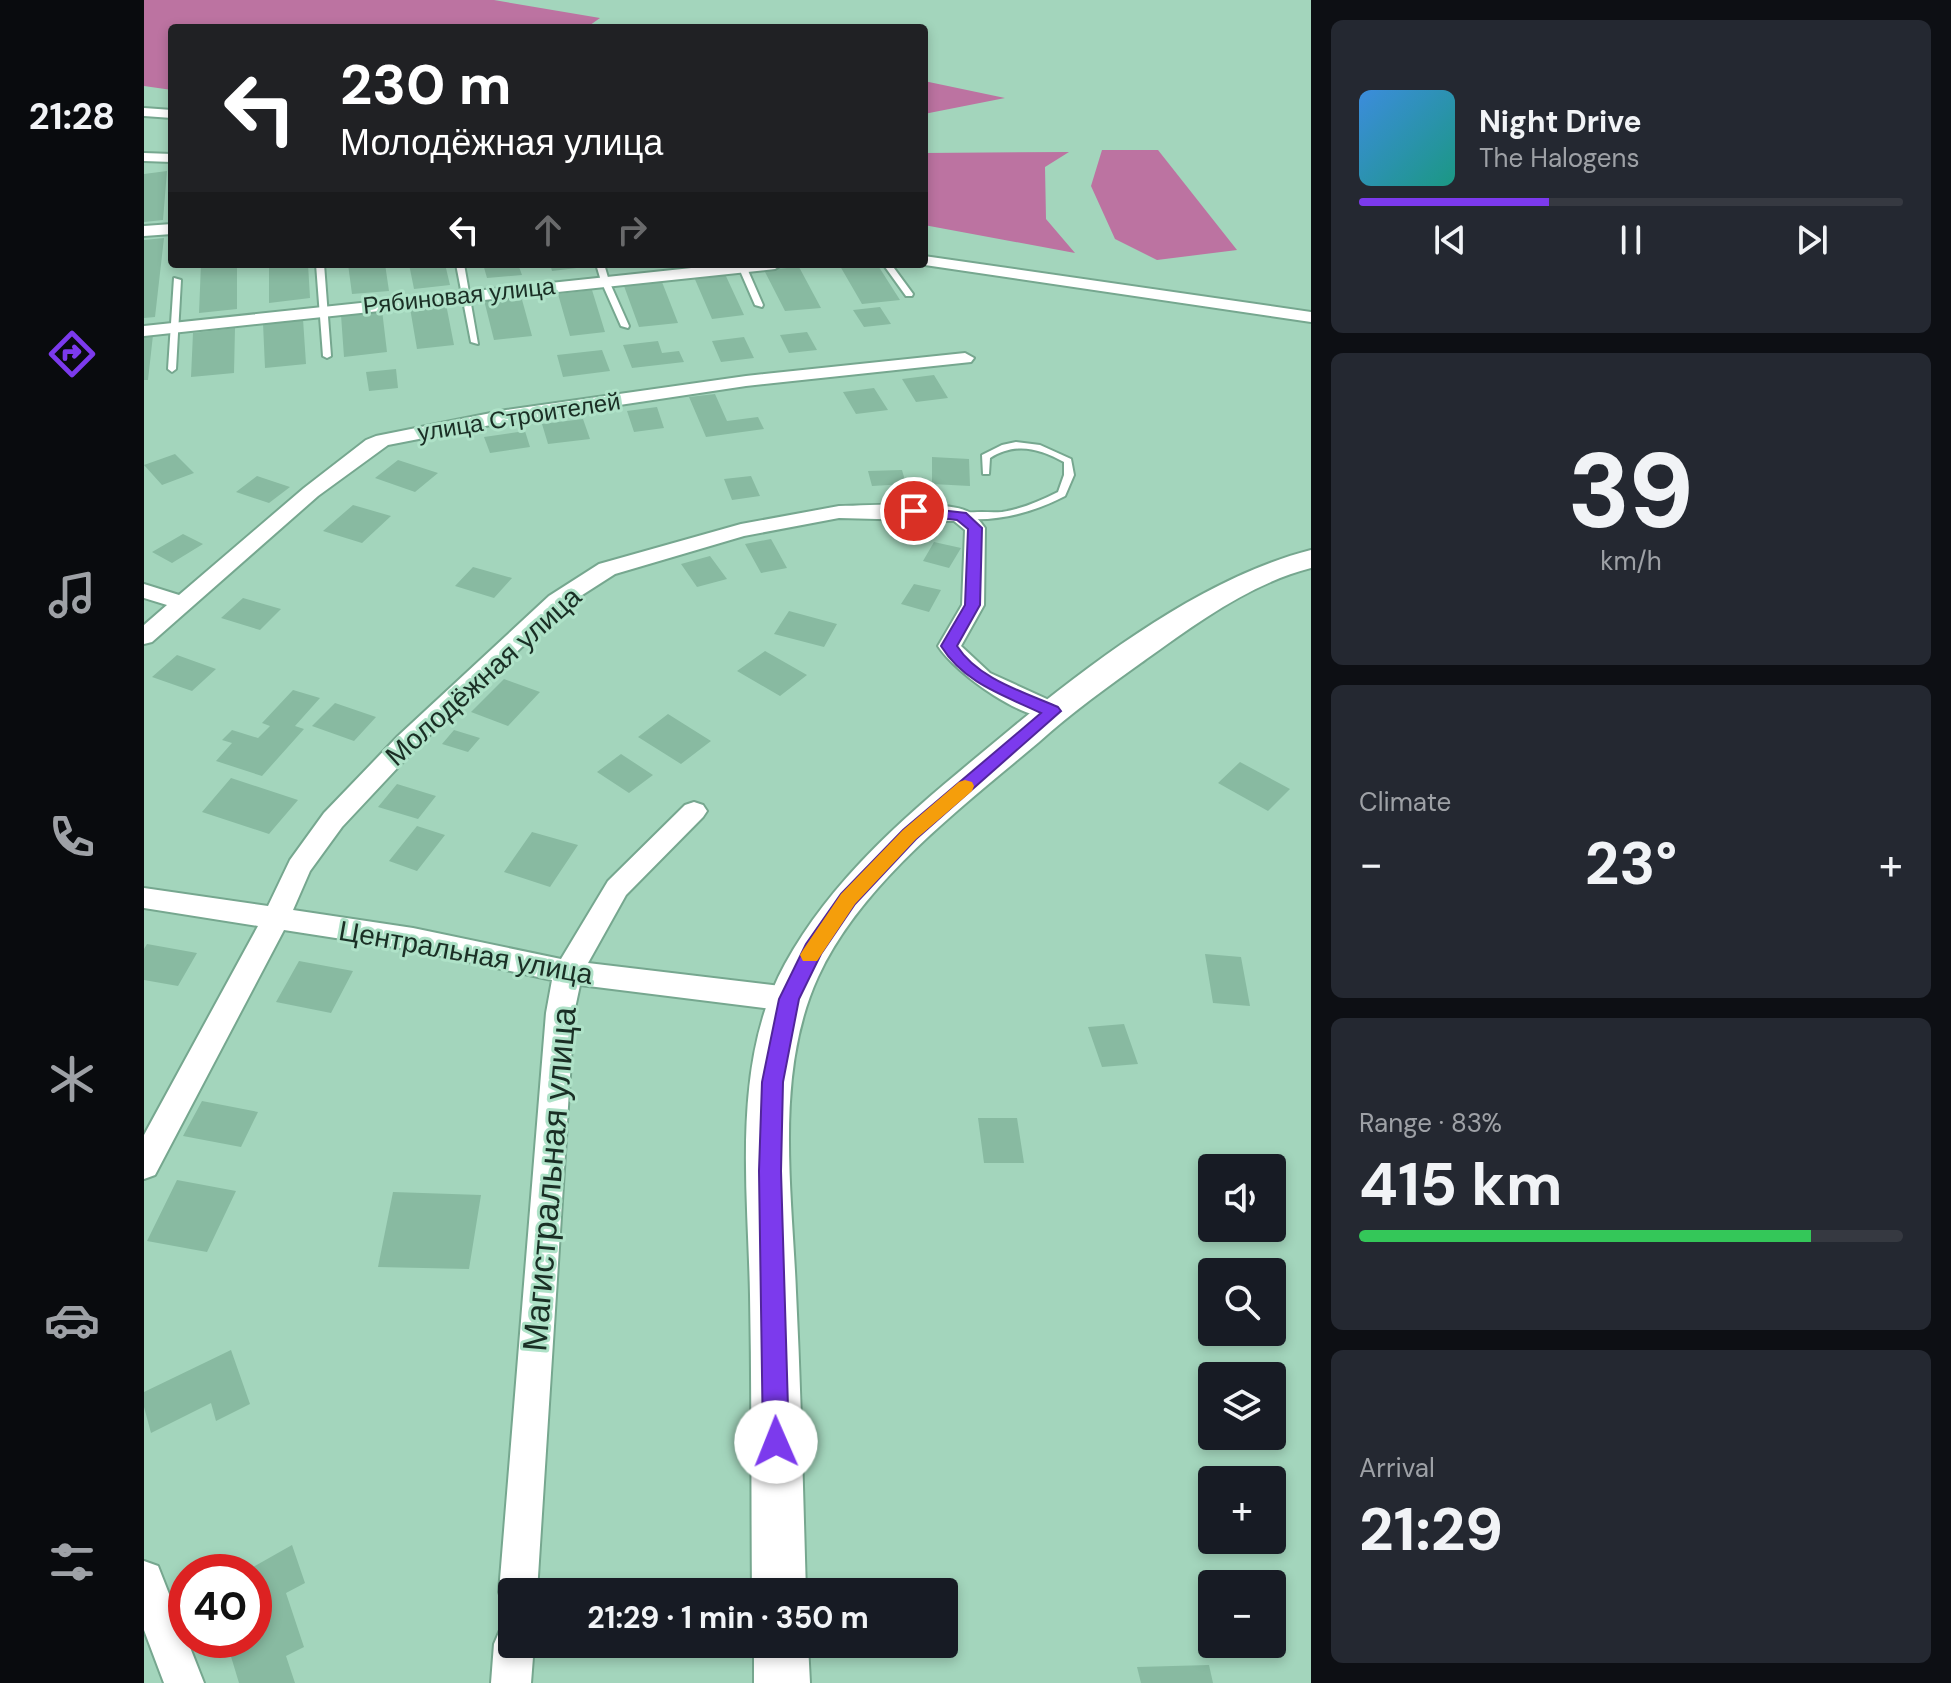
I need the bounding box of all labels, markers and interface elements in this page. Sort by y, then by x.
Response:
text: 230 m [340,48,511,121]
icon: left [208,56,312,160]
text: 21:28 [29,93,115,140]
text: Night Drive [1479,102,1642,141]
text: Молодёжная улица [340,119,663,166]
text: The Halogens [1479,141,1639,175]
icon: left [442,208,486,252]
icon: ahead [526,208,570,252]
icon: right [610,208,654,252]
icon: previous [1428,218,1472,262]
icon: pause [1609,218,1653,262]
icon: next [1790,218,1834,262]
street label: Рябиновая улица [361,270,557,321]
icon: directions [44,326,100,382]
street label: улица Строителей [415,385,622,448]
text: 39 [1568,424,1694,559]
pin [880,477,948,545]
icon: arrive [892,489,936,533]
text: km/h [1600,544,1662,578]
icon: music [44,567,100,623]
street label: Молодёжная улица [378,578,589,774]
text: Climate [1359,785,1451,819]
icon: phone [44,809,100,865]
text: 23° [1585,824,1677,903]
text: − [1359,835,1383,893]
text: + [1879,835,1903,893]
street label: Центральная улица [336,912,596,993]
street label: Магистральная улица [512,1005,587,1353]
icon: climate [44,1051,100,1107]
text: Range · 83% [1359,1106,1502,1140]
text: 415 km [1359,1145,1562,1224]
map controls [1198,1154,1286,1658]
button: sound [1198,1154,1286,1242]
button: search [1198,1258,1286,1346]
icon: car [44,1292,100,1348]
button: layers [1198,1362,1286,1450]
position arrow [734,1400,818,1484]
text: Arrival [1359,1451,1435,1485]
button: + [1198,1466,1286,1554]
text: 21:29 [1359,1490,1503,1569]
icon: filters [44,1534,100,1590]
speed limit sign: 40 [168,1554,272,1658]
button: − [1198,1570,1286,1658]
text: 21:29 · 1 min · 350 m [587,1598,869,1637]

